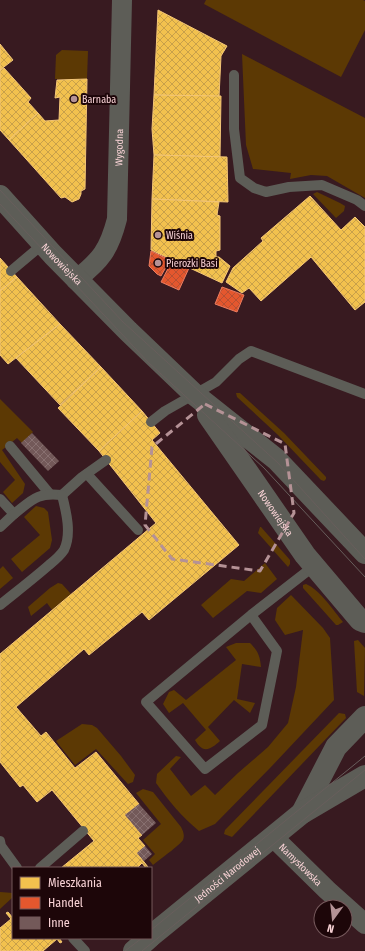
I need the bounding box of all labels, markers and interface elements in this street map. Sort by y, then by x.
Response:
marker: Barnaba [69,94,79,104]
place label: Barnaba [82,94,116,106]
street label: Wygodna [113,129,126,166]
marker: Wiśnia [153,230,163,240]
place label: Wiśnia [166,230,193,242]
street label: Nowowiejska [38,241,84,288]
marker: Pierożki Basi [153,258,163,268]
place label: Pierożki Basi [166,258,218,270]
street label: Nowowiejska [255,488,295,539]
street label: Namysłowska [276,841,324,889]
street label: Jedności Narodowej [192,845,263,905]
legend [12,867,152,939]
text: Mieszkania [48,876,102,890]
text: Handel [48,896,83,910]
north arrow [313,899,353,939]
text: Inne [48,916,70,930]
text: N [326,921,335,935]

